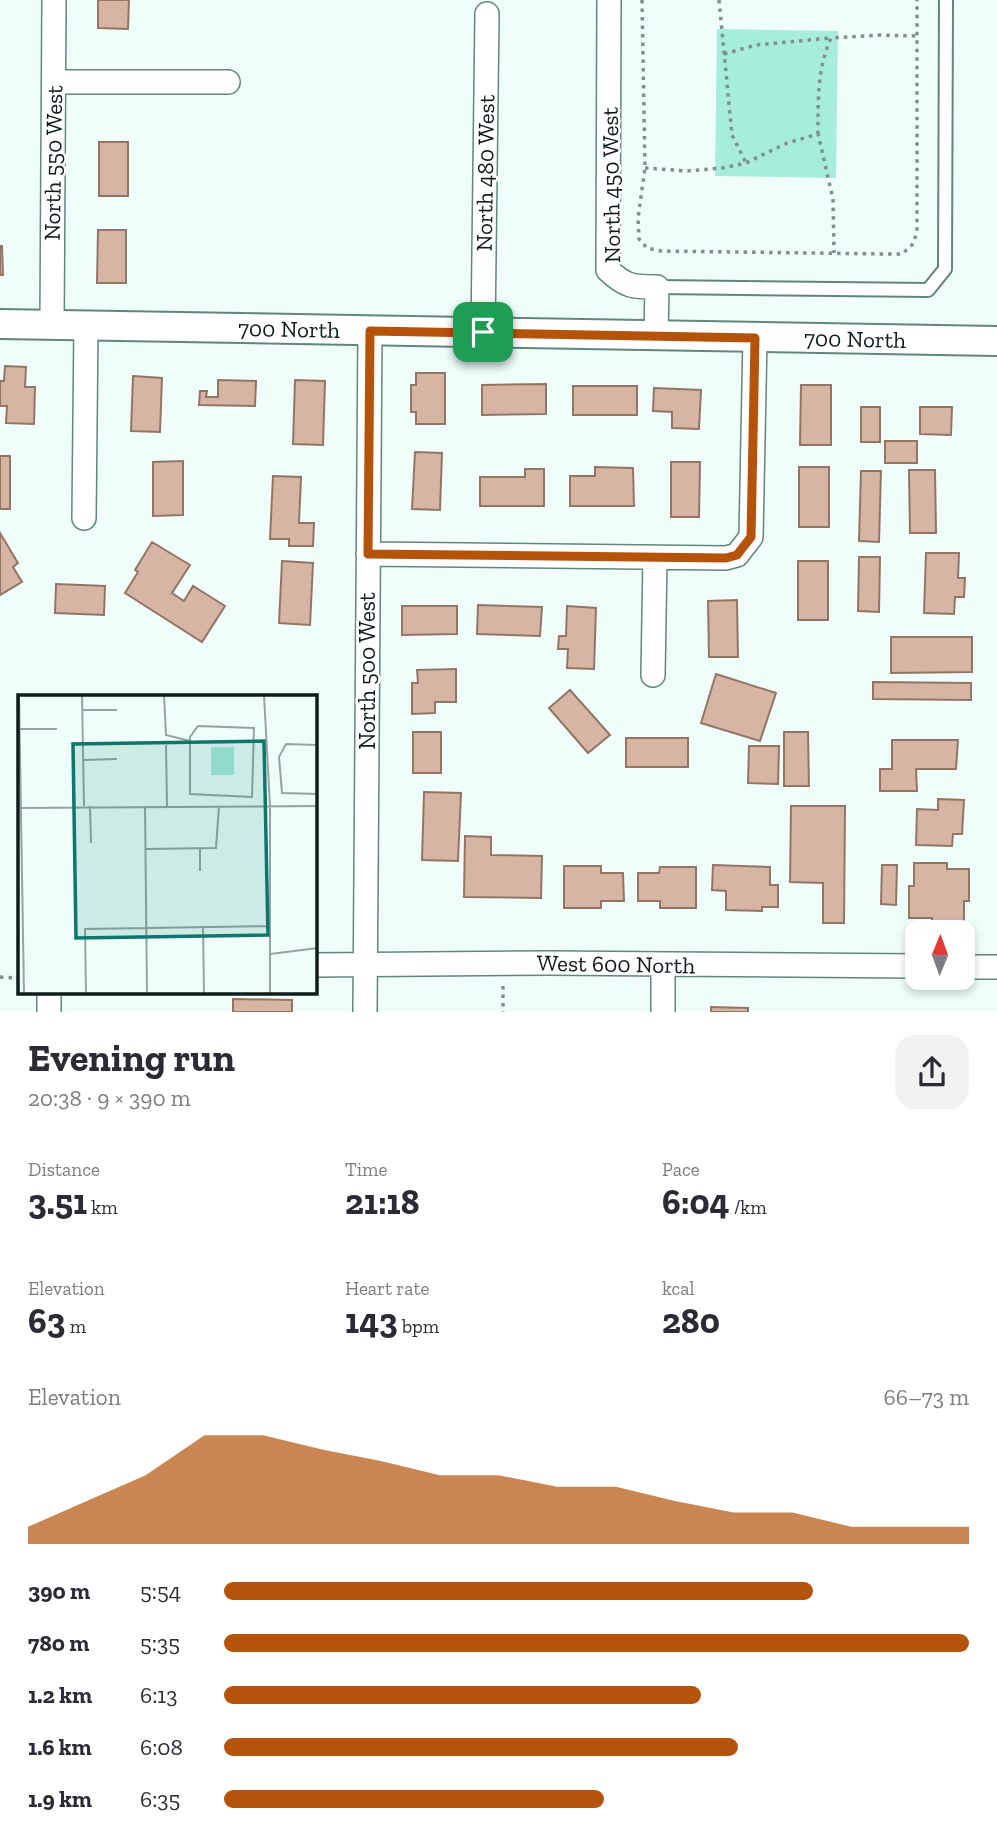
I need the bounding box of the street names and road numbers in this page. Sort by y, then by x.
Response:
street label: North 550 West [38,85,68,241]
street label: North 480 West [470,94,500,252]
street label: North 450 West [596,106,626,263]
street label: 700 North [238,314,340,344]
street label: 700 North [804,324,906,354]
street label: North 500 West [353,592,381,749]
street label: West 600 North [537,949,696,979]

